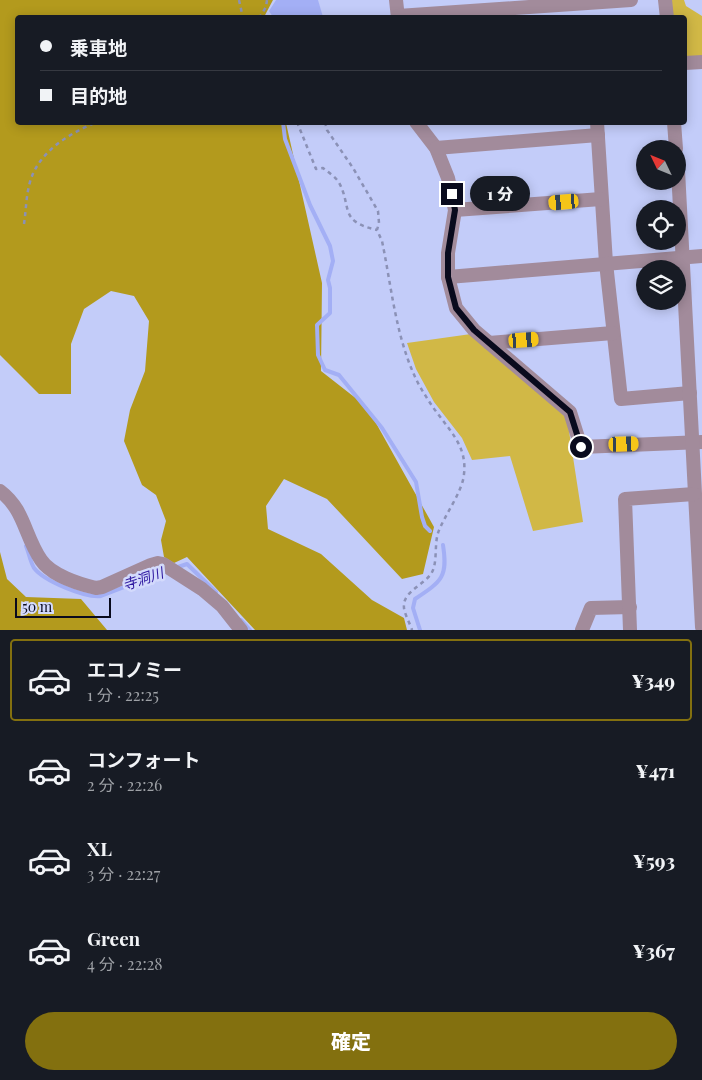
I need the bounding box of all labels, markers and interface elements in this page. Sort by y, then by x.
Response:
text: 乗車地 [70,34,127,60]
text: 目的地 [70,82,127,108]
north arrow [636,140,686,190]
map controls [636,140,686,310]
callout: 1 分 [470,176,530,212]
route end [441,183,463,205]
text: 1 分 [487,183,513,204]
car [548,193,579,211]
button: locate [636,200,686,250]
button: layers [636,260,686,310]
car [508,331,539,349]
route start [570,436,592,458]
car [608,436,639,452]
water label: 寺洞川 [120,562,168,594]
scale bar [15,595,111,618]
text: 50 m [22,597,52,616]
text: エコノミー [87,656,182,682]
icon: car [27,658,72,703]
text: ¥349 [631,667,675,693]
text: 1 分 · 22:25 [87,684,159,705]
text: コンフォート [87,746,200,772]
icon: car [27,748,72,793]
text: ¥471 [636,757,675,783]
text: 2 分 · 22:26 [87,774,162,795]
text: XL [87,835,112,861]
icon: car [27,838,72,883]
text: ¥593 [633,847,675,873]
text: 3 分 · 22:27 [87,863,160,884]
text: Green [87,925,140,951]
icon: car [27,928,72,973]
text: ¥367 [633,937,675,963]
text: 4 分 · 22:28 [87,953,163,974]
button: 確定 [25,1012,677,1070]

